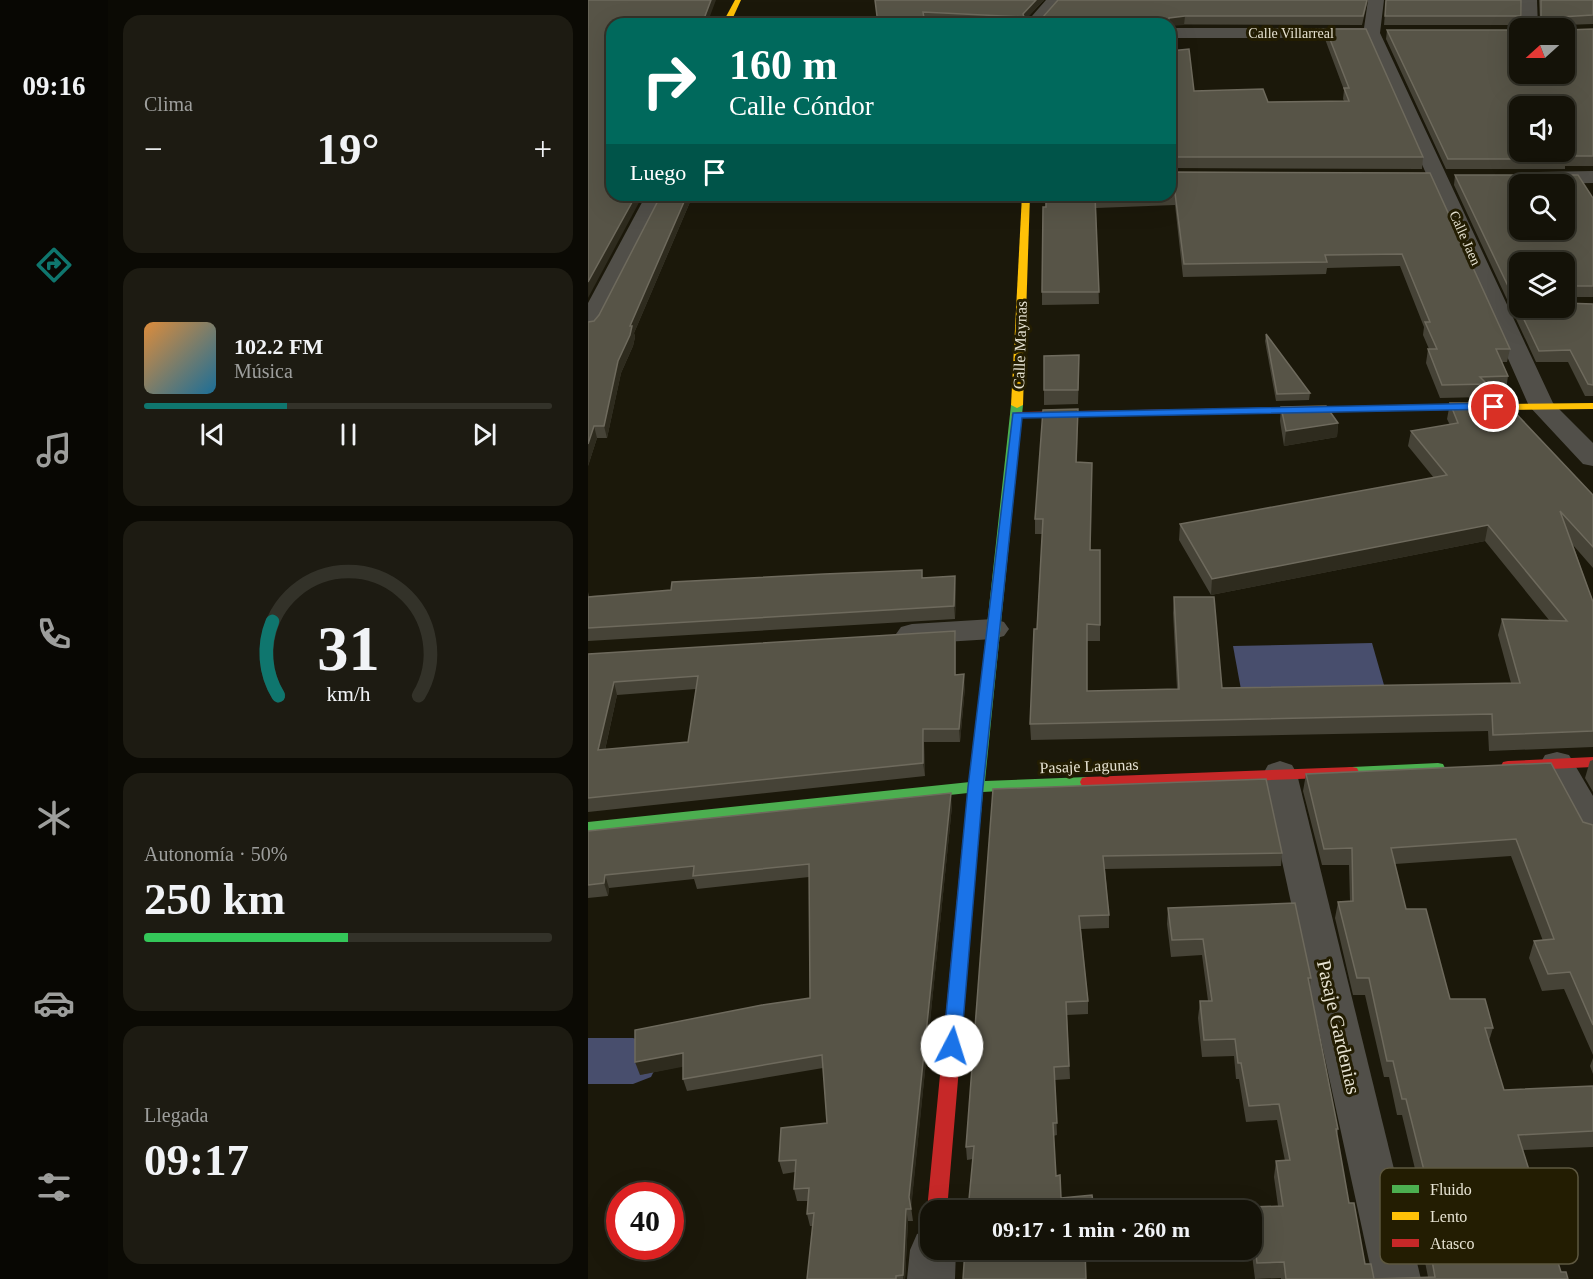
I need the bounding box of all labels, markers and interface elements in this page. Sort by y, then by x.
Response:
north arrow [1509,18,1575,84]
map controls [1509,18,1575,318]
street label: Calle Villarreal [1248,26,1334,41]
icon: right [630,42,708,120]
text: 160 m [729,42,838,88]
text: 09:16 [23,71,86,101]
text: Calle Cóndor [729,91,874,121]
text: Clima [144,93,193,115]
button: sound [1509,96,1575,162]
text: 19° [317,124,380,174]
text: − [144,131,163,167]
text: + [533,131,552,167]
icon: arrive [698,156,731,189]
text: Luego [630,160,686,185]
button: search [1509,174,1575,240]
street label: Calle Jaen [1446,208,1484,268]
icon: directions [33,244,75,286]
button: layers [1509,252,1575,318]
street label: Calle Maynas [1010,301,1031,390]
text: 102.2 FM [234,334,323,359]
text: Música [234,360,293,382]
pin [1468,381,1519,432]
icon: arrive [1477,390,1510,423]
icon: previous [196,418,229,451]
icon: pause [332,418,365,451]
icon: next [468,418,501,451]
icon: music [33,429,75,471]
icon: phone [33,613,75,655]
text: 31 [317,615,379,684]
text: km/h [326,683,370,707]
street label: Pasaje Lagunas [1039,756,1139,777]
icon: climate [33,797,75,839]
text: Autonomía · 50% [144,843,287,865]
text: 250 km [144,874,285,924]
street label: Pasaje Gardenias [1312,958,1365,1097]
icon: car [33,982,75,1024]
position arrow [920,1014,984,1078]
text: Llegada [144,1104,208,1126]
text: 09:17 [144,1135,249,1185]
icon: filters [33,1166,75,1208]
legend [1380,1168,1578,1264]
text: Fluido [1430,1181,1472,1198]
speed limit sign: 40 [606,1182,684,1260]
text: Lento [1430,1208,1467,1225]
text: 09:17 · 1 min · 260 m [992,1217,1190,1242]
text: Atasco [1430,1235,1474,1252]

